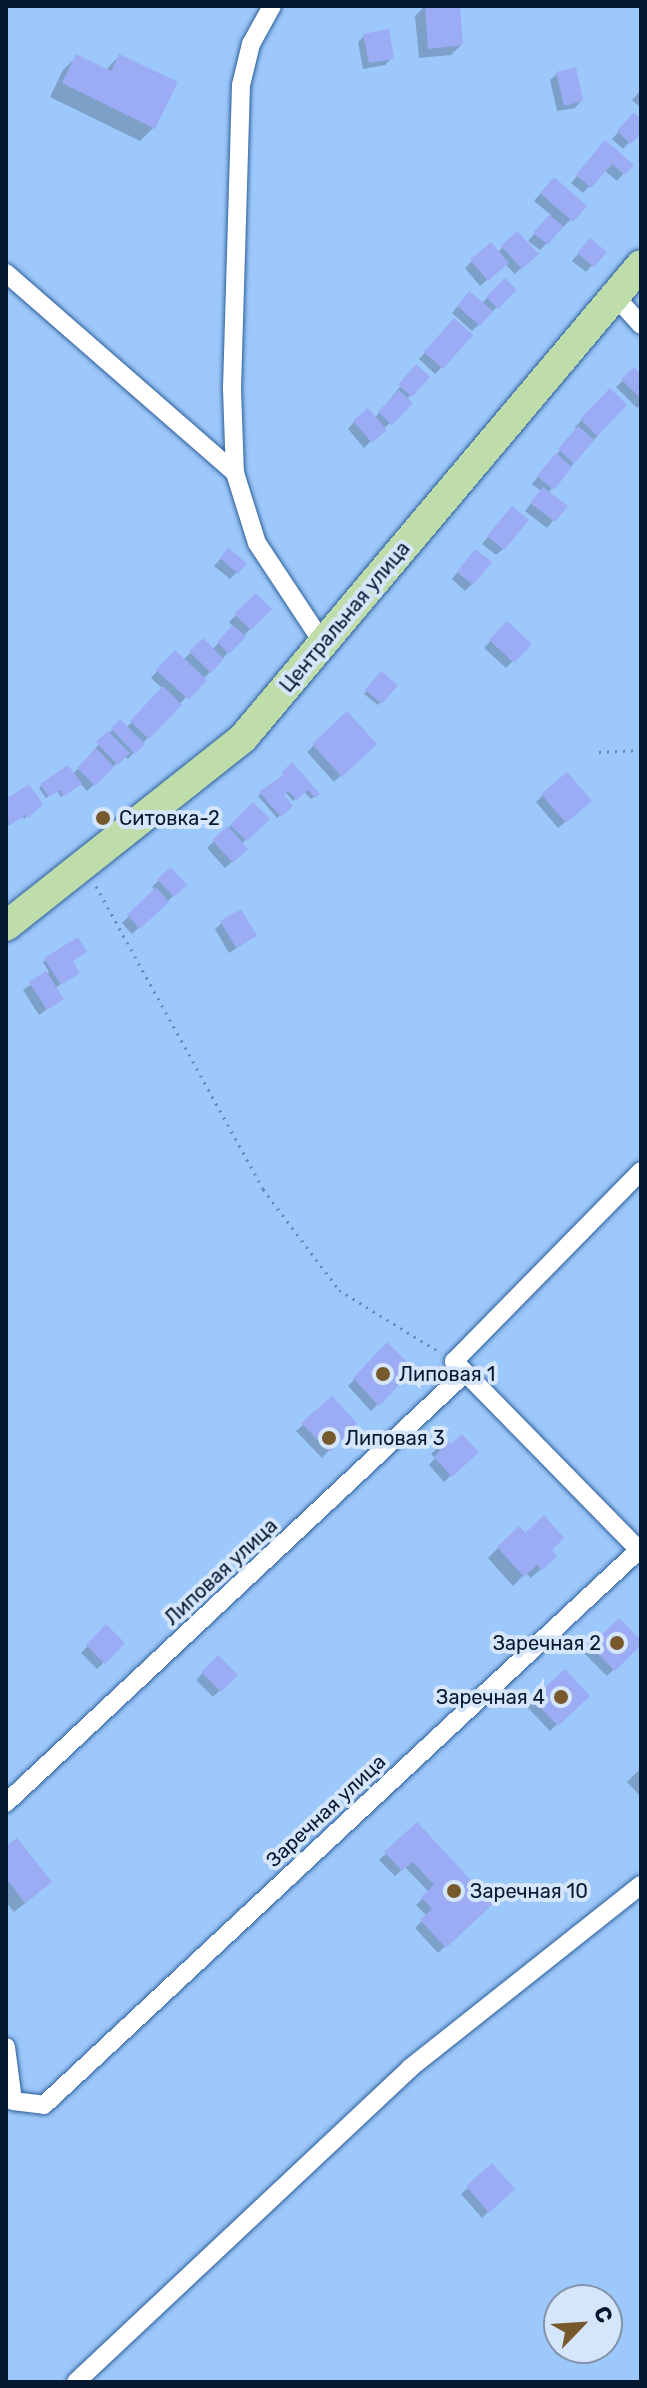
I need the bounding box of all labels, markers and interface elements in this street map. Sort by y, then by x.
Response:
street label: Центральная улица [275,537,415,697]
place label: Ситовка-2 [119,806,220,830]
marker: Ситовка-2 [94,809,112,827]
place label: Липовая 1 [399,1362,495,1386]
marker: Липовая 1 [374,1365,392,1383]
place label: Липовая 3 [345,1426,445,1450]
marker: Липовая 3 [320,1429,338,1447]
street label: Липовая улица [160,1514,282,1630]
place label: Заречная 2 [493,1631,601,1655]
marker: Заречная 2 [608,1634,626,1652]
place label: Заречная 4 [436,1685,545,1709]
marker: Заречная 4 [552,1688,570,1706]
street label: Заречная улица [261,1750,391,1872]
place label: Заречная 10 [470,1879,588,1903]
marker: Заречная 10 [445,1882,463,1900]
north arrow [543,2284,623,2364]
text: С [588,2302,619,2327]

